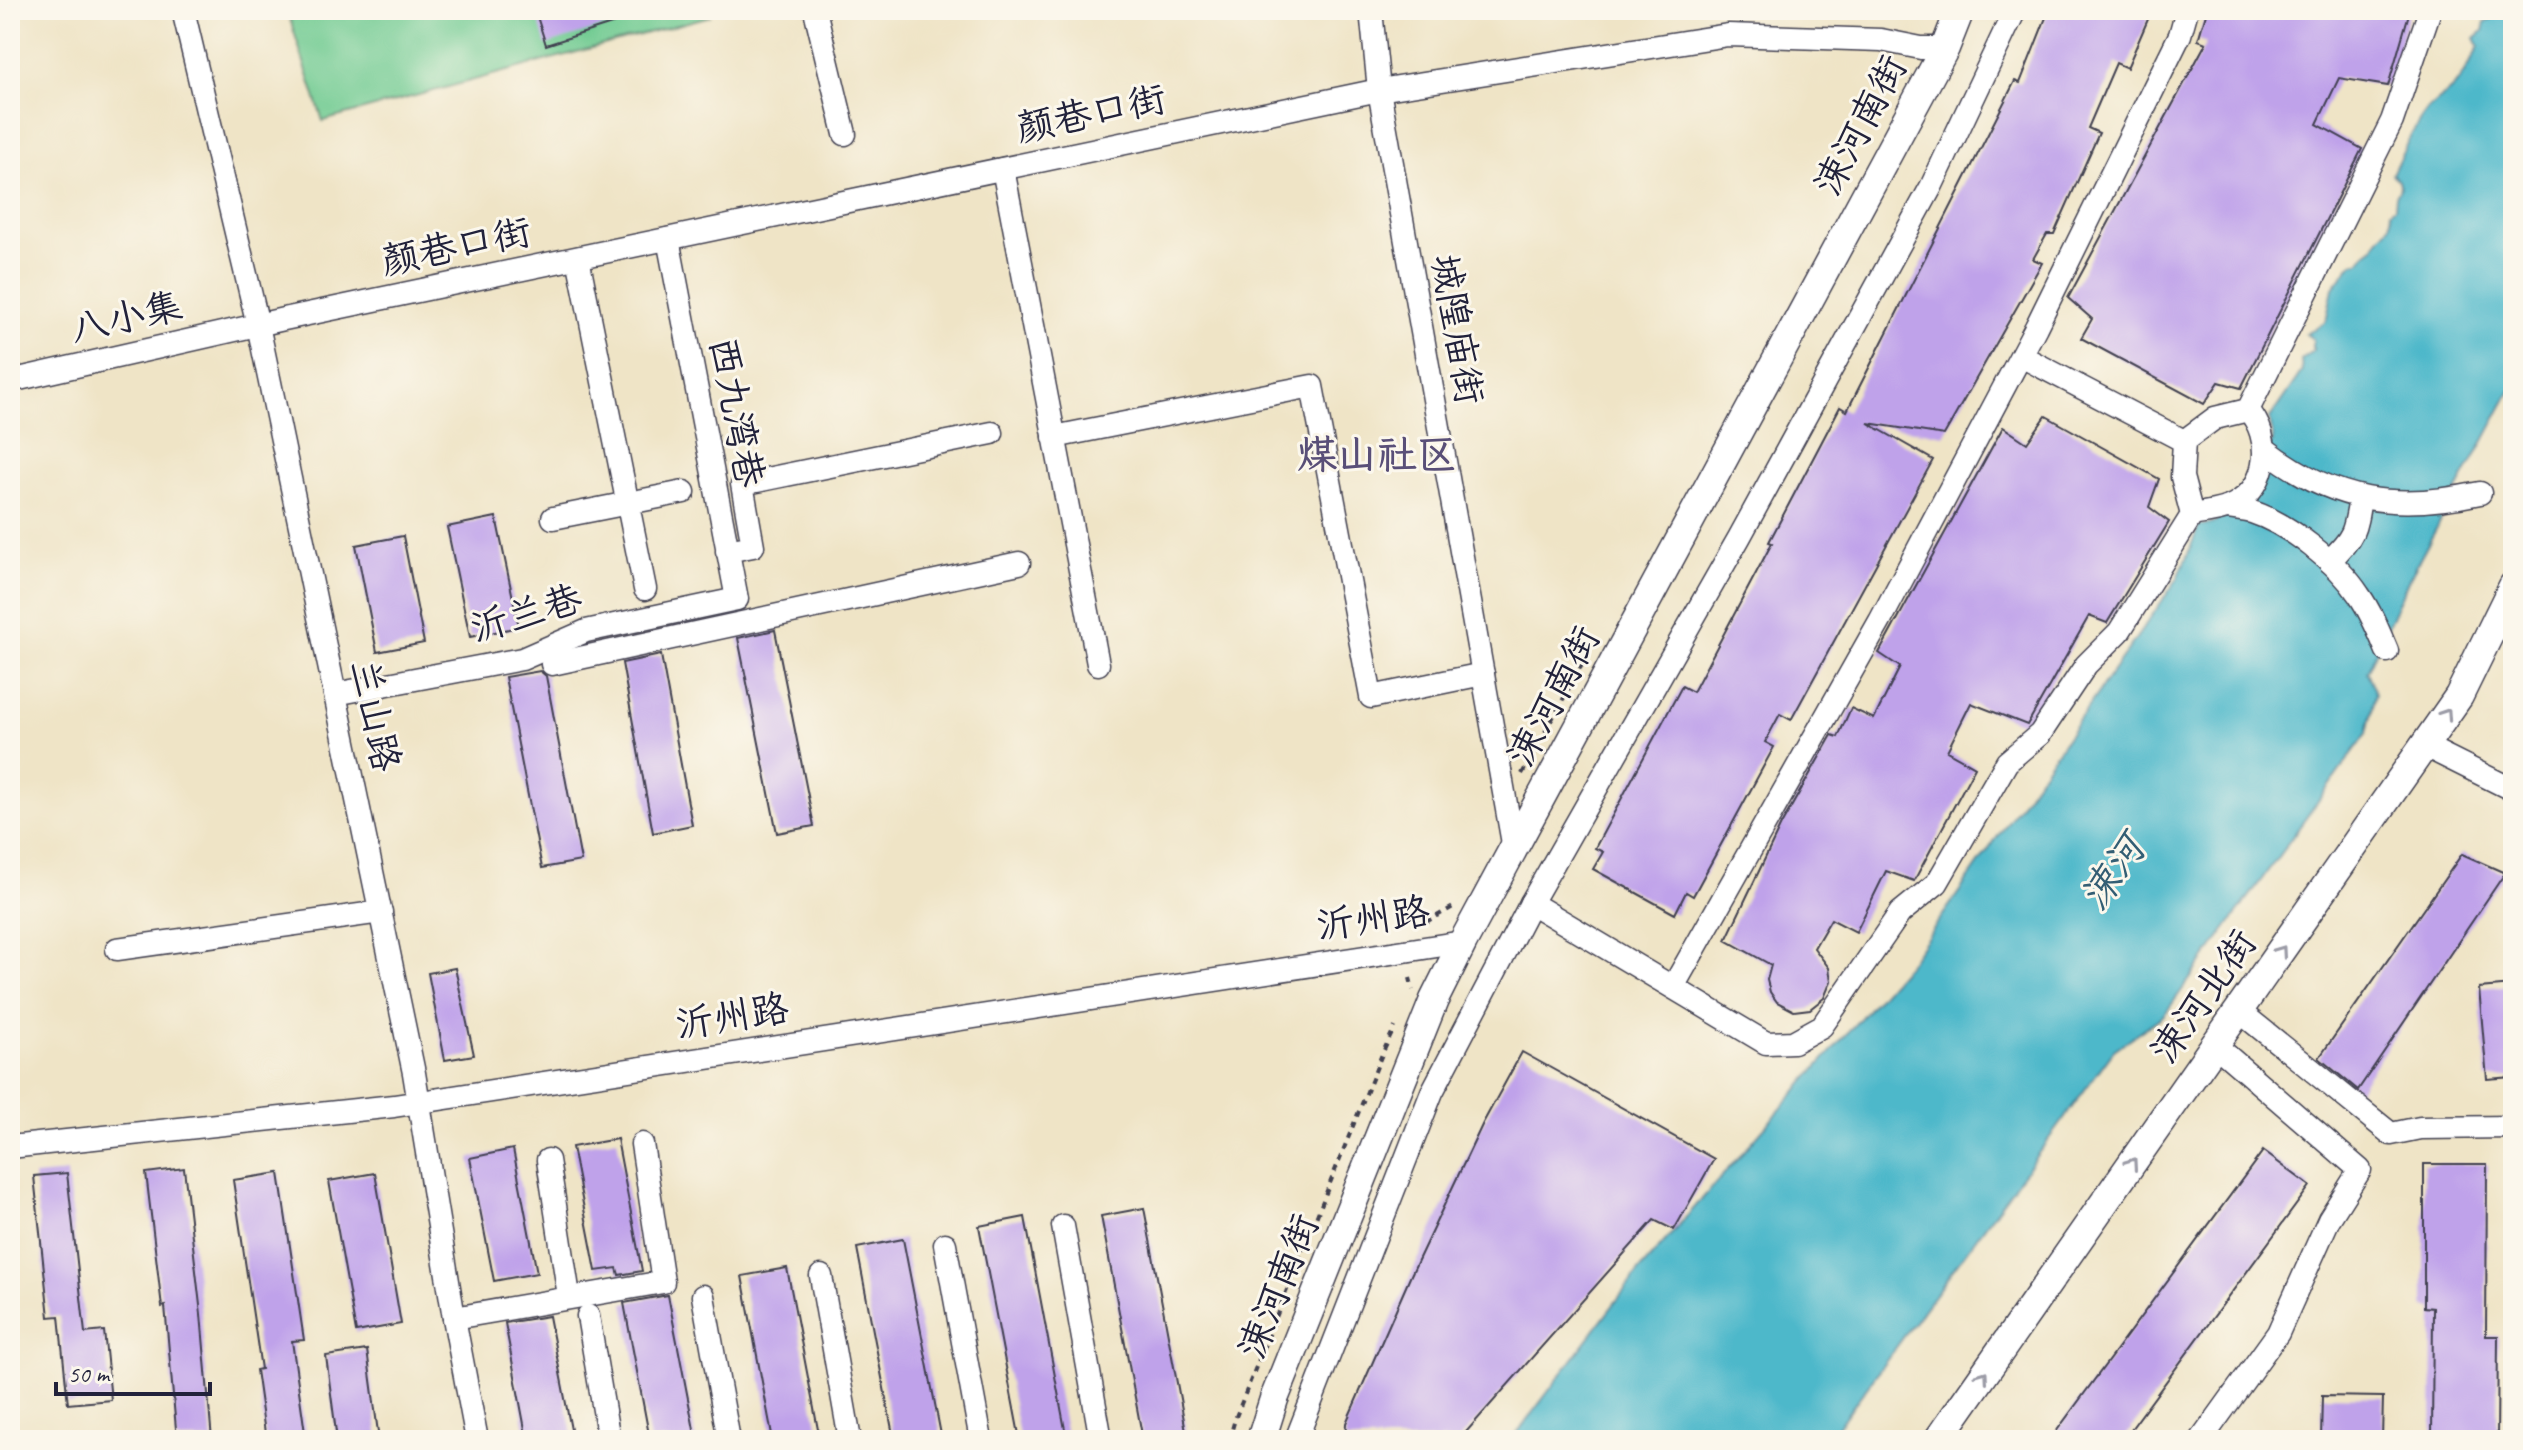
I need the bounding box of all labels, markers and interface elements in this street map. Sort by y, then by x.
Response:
street label: 涑河南街 [1804,47,1917,203]
street label: 颜巷口街 [1012,75,1170,152]
street label: 颜巷口街 [377,208,535,285]
street label: 城隍庙街 [1421,250,1494,408]
street label: 八小集 [65,282,187,353]
street label: 西九湾巷 [699,333,774,491]
district label: 煤山社区 [1297,430,1457,480]
street label: 沂兰巷 [465,574,588,653]
street label: 涑河南街 [1497,618,1610,774]
street label: 兰山路 [341,654,410,776]
one-way arrow [2436,709,2451,723]
water label: 涑河 [2069,821,2160,920]
street label: 沂州路 [1313,887,1433,950]
street label: 涑河北街 [2141,921,2266,1072]
one-way arrow [2271,945,2286,959]
street label: 沂州路 [672,984,792,1049]
one-way arrow [2122,1158,2137,1172]
street label: 涑河南街 [1228,1207,1329,1365]
scale bar [56,1346,210,1396]
text: 50 m [68,1359,111,1389]
one-way arrow [1973,1371,1988,1385]

